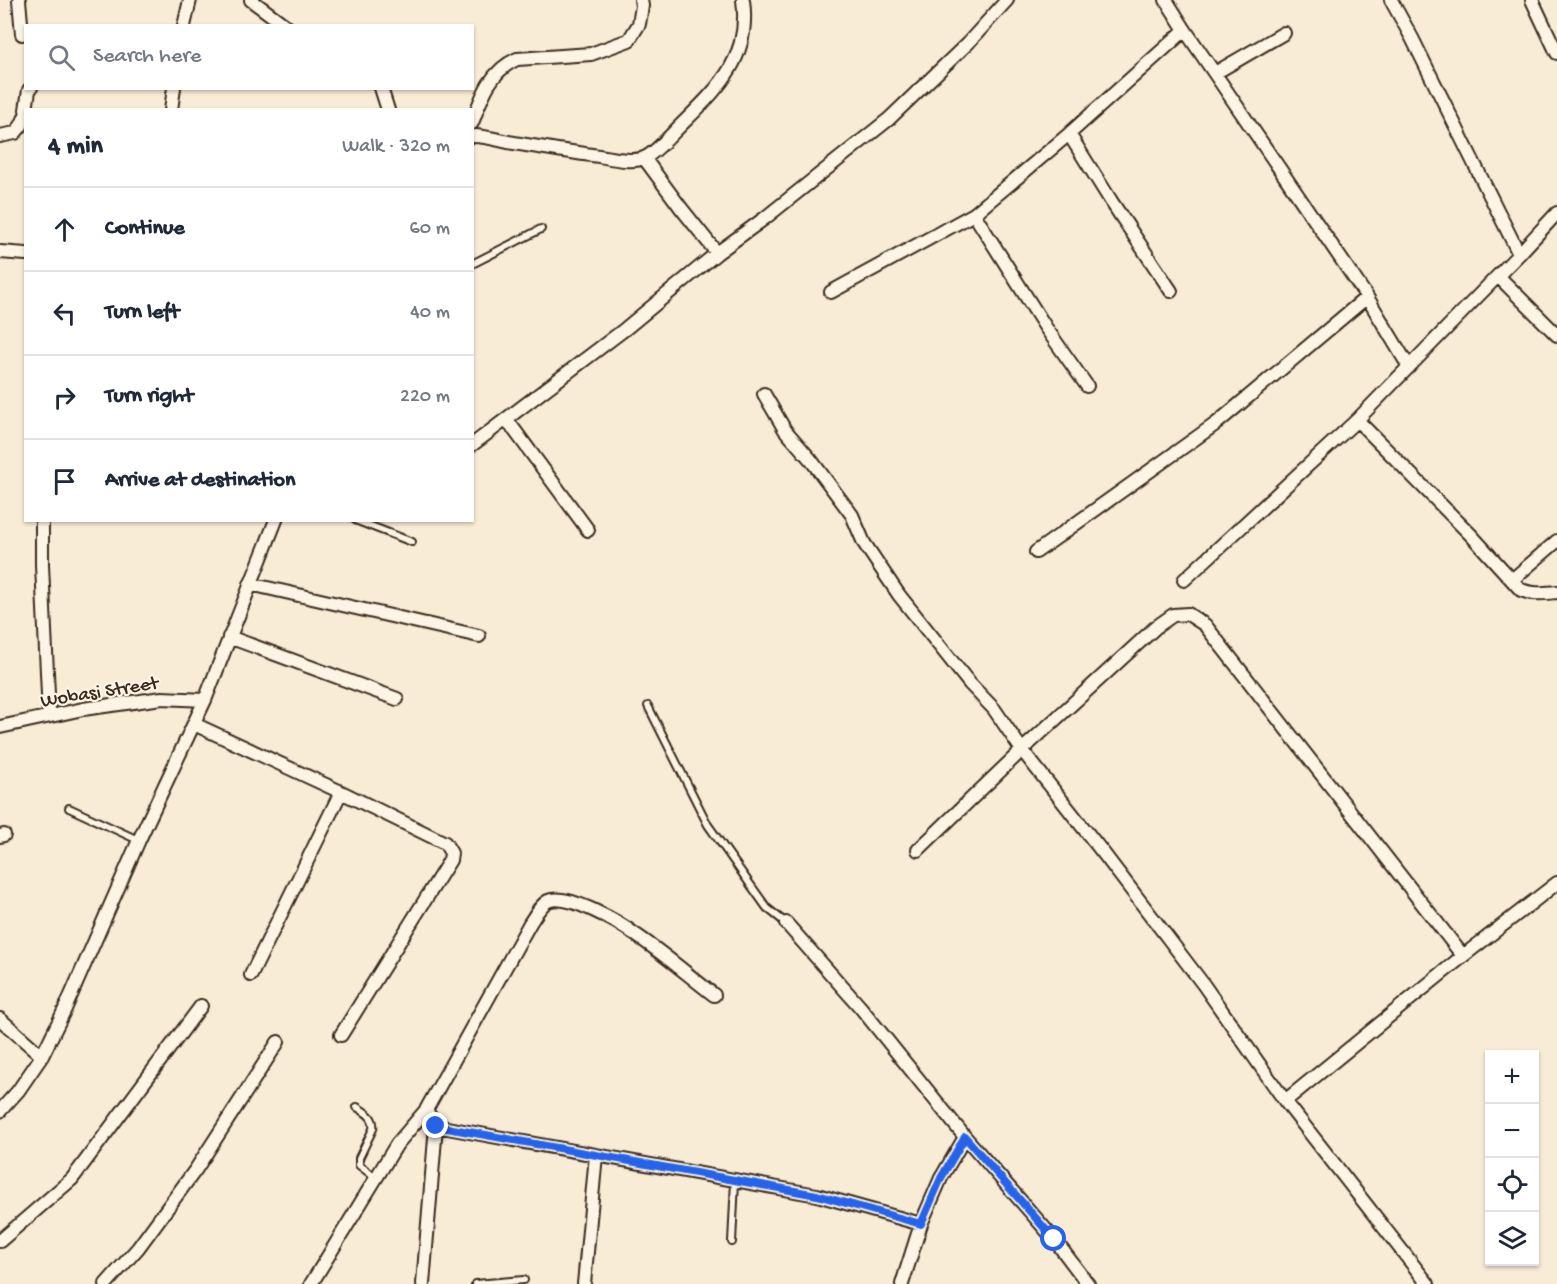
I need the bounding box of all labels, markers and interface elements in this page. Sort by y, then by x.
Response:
search box [24,24,474,90]
icon: search [45,41,78,74]
text: Search here [93,44,201,70]
text: 4 min [48,132,103,163]
text: Walk · 320 m [342,136,450,159]
icon: ahead [48,213,81,246]
text: Continue [105,216,185,242]
text: 60 m [410,218,450,241]
icon: left [48,297,81,330]
text: Turn left [105,300,179,326]
text: 40 m [410,302,450,325]
icon: right [48,381,81,414]
text: Turn right [105,384,193,410]
text: 220 m [400,386,450,409]
icon: arrive [48,465,81,498]
text: Arrive at destination [105,468,295,494]
street label: Wobasi Street [39,673,162,714]
map controls [1485,1050,1539,1266]
button: + [1485,1050,1539,1104]
button: − [1485,1104,1539,1158]
route end [422,1112,448,1138]
button: locate [1485,1158,1539,1212]
button: layers [1485,1212,1539,1266]
route start [1040,1225,1066,1251]

